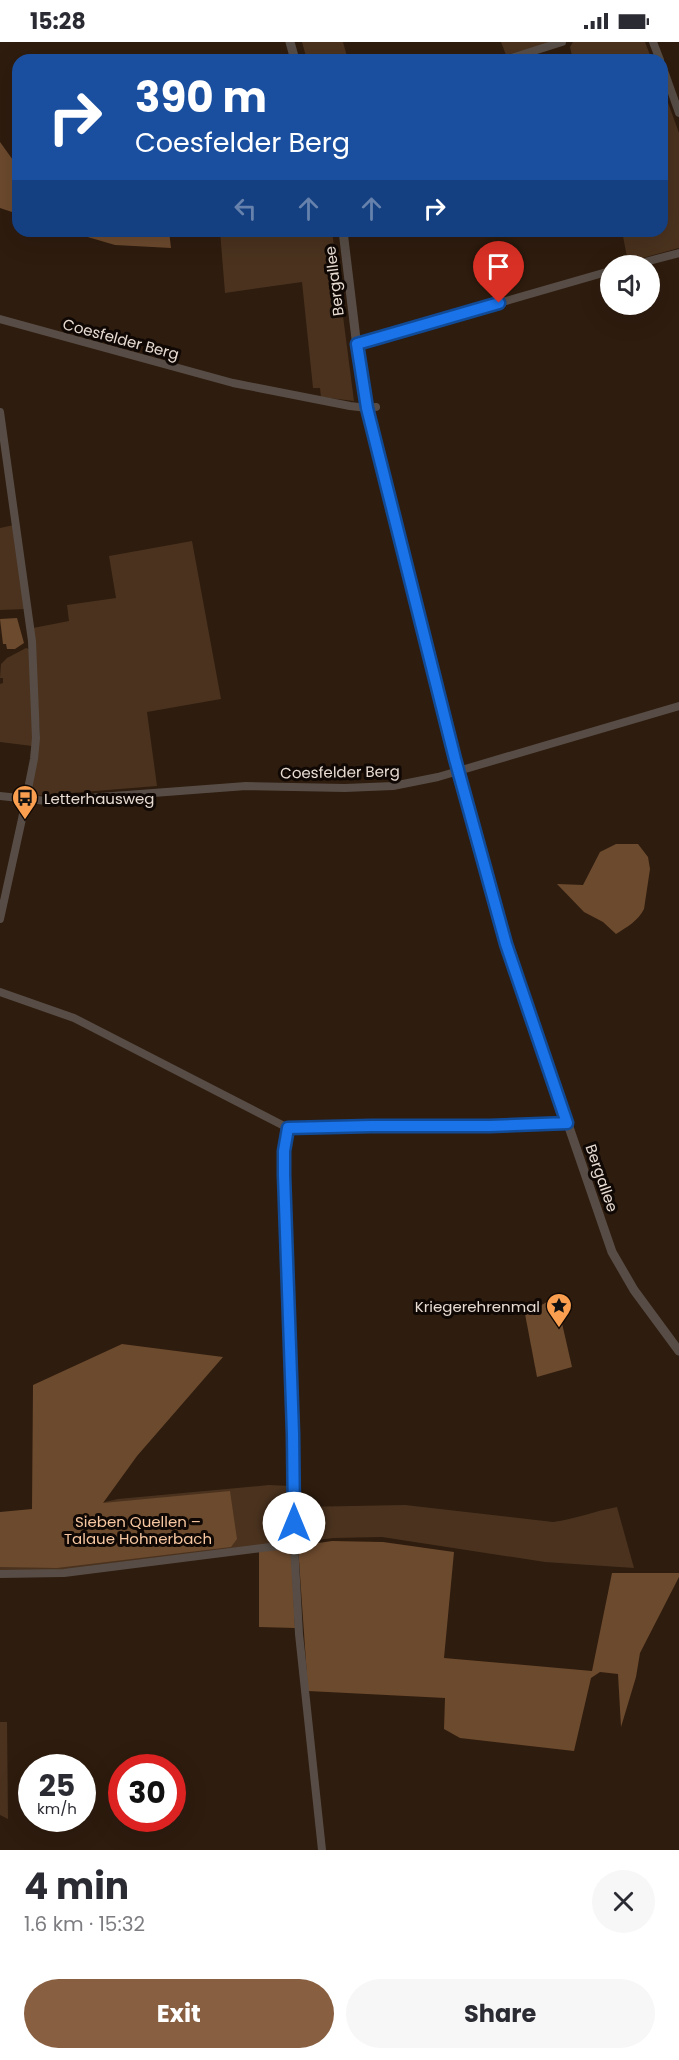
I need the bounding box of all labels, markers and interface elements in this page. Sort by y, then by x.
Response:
text: 15:28 [30,6,86,37]
text: 390 m [135,68,267,127]
icon: right [36,78,114,156]
text: Coesfelder Berg [135,124,350,161]
icon: left [229,192,262,225]
icon: ahead [292,192,325,225]
icon: ahead [355,192,388,225]
icon: right [418,192,451,225]
pin [473,241,524,303]
street label: Bergallee [319,245,349,317]
icon: arrive [482,250,515,283]
map controls [600,255,660,315]
button: sound [600,255,660,315]
street label: Coesfelder Berg [61,313,181,365]
street label: Coesfelder Berg [280,760,400,784]
bus stop icon: Letterhausweg [10,783,40,821]
place label: Letterhausweg [44,788,155,809]
street label: Bergallee [581,1141,623,1215]
place icon: Kriegerehrenmal [544,1291,574,1329]
place label: Kriegerehrenmal [415,1296,540,1317]
position arrow [262,1491,326,1555]
park label: Sieben Quellen – Talaue Hohnerbach [64,1511,212,1549]
speed limit sign: 30 [108,1754,186,1832]
text: 25 [39,1764,75,1807]
text: km/h [37,1798,77,1819]
text: 4 min [24,1861,129,1912]
button: close [592,1870,655,1933]
text: 1.6 km · 15:32 [24,1910,145,1938]
button: Exit [24,1979,334,2048]
button: Share [346,1979,655,2048]

